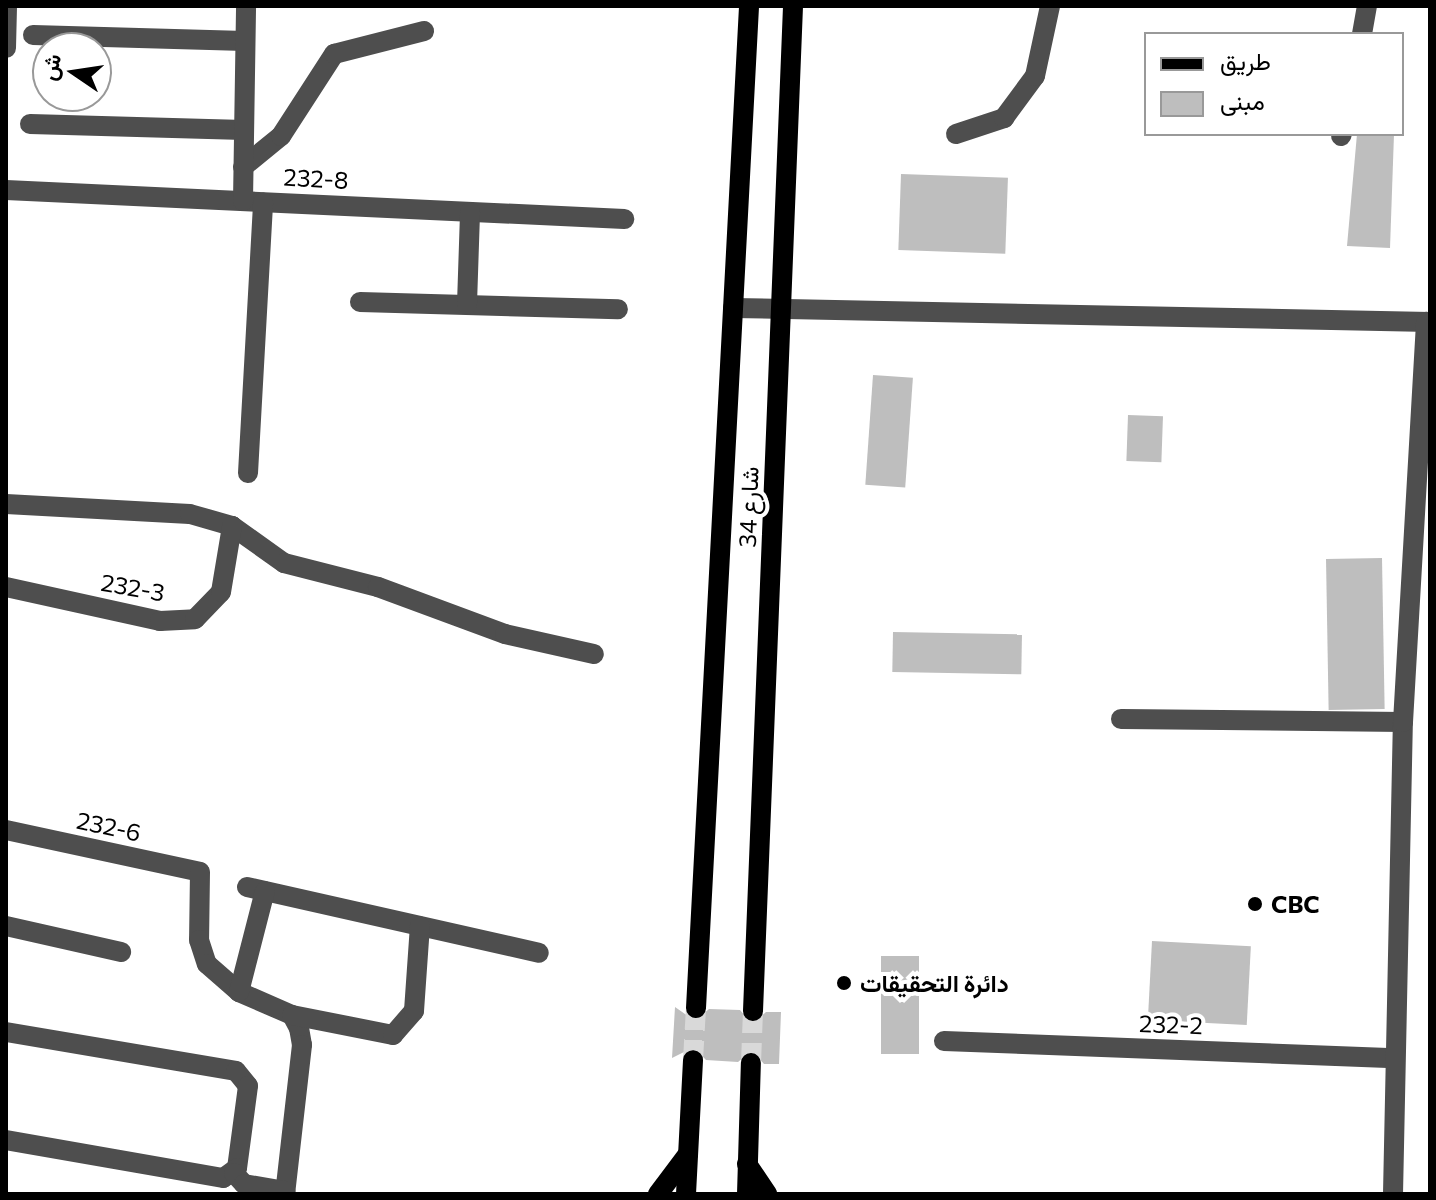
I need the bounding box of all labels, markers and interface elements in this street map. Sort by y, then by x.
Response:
north arrow [32,32,112,112]
legend [1144,32,1404,136]
text: طريق [1220,46,1271,75]
text: ش [34,51,66,83]
text: مبنى [1220,86,1265,115]
street label: 232-8 [283,162,349,194]
street label: شارع 34 [732,466,764,548]
street label: 232-3 [99,567,167,607]
street label: 232-6 [74,805,144,847]
place label: CBC [1271,890,1320,918]
marker: CBC [1246,895,1264,913]
place label: دائرة التحقيقات [860,969,1009,997]
marker: دائرة التحقيقات [835,974,853,992]
street label: 232-2 [1139,1008,1203,1040]

